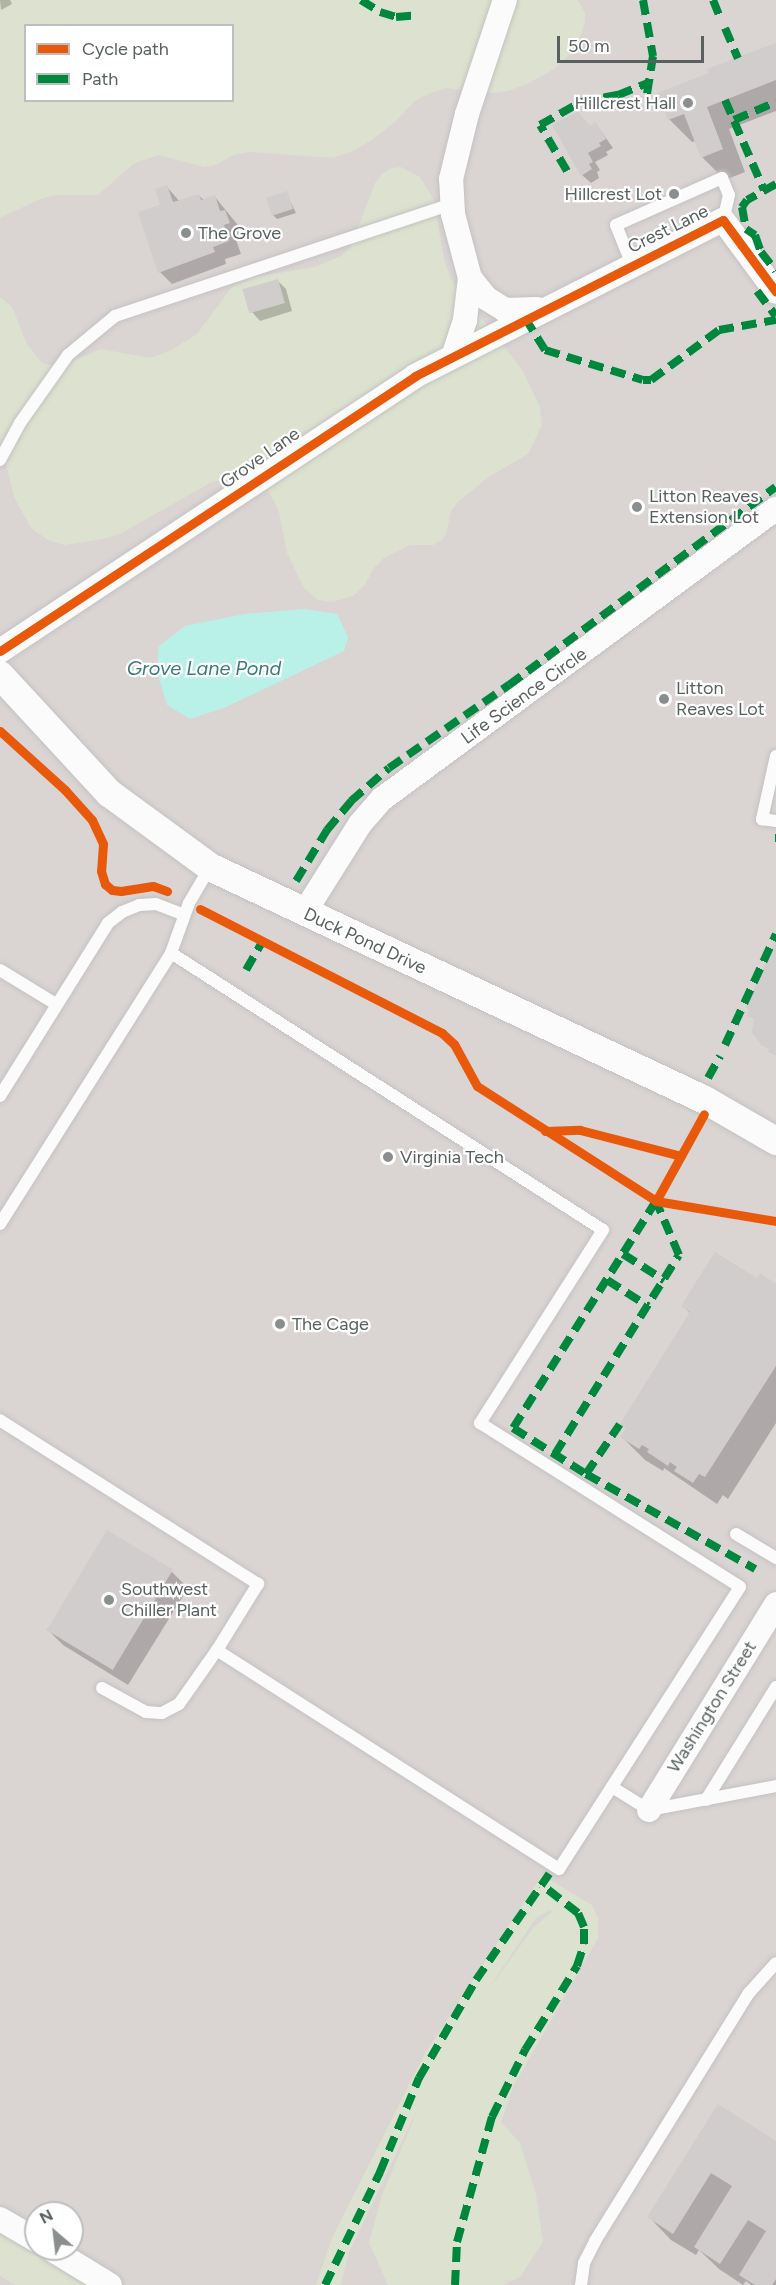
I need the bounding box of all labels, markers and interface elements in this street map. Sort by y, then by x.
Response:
legend [24,24,234,102]
scale bar [560,24,707,62]
text: 50 m [568,35,610,57]
text: Cycle path [82,38,169,60]
text: Path [82,68,118,90]
place label: Hillcrest Hall [574,92,676,114]
marker: Hillcrest Hall [681,96,695,110]
place label: Hillcrest Lot [564,183,662,205]
marker: Hillcrest Lot [667,187,681,201]
street label: Crest Lane [624,200,712,258]
place label: The Grove [198,222,281,244]
marker: The Grove [179,226,193,240]
street label: Grove Lane [216,423,304,493]
place label: Litton Reaves Extension Lot [649,486,759,528]
marker: Litton Reaves Extension Lot [630,500,644,514]
street label: Life Science Circle [457,643,591,749]
water label: Grove Lane Pond [127,656,281,680]
place label: Litton Reaves Lot [676,678,765,720]
marker: Litton Reaves Lot [657,692,671,706]
street label: Duck Pond Drive [300,903,430,979]
place label: Virginia Tech [400,1146,504,1168]
marker: Virginia Tech [381,1150,395,1164]
place label: The Cage [292,1313,369,1335]
marker: The Cage [273,1317,287,1331]
place label: Southwest Chiller Plant [121,1579,217,1622]
marker: Southwest Chiller Plant [102,1593,116,1607]
street label: Washington Street [663,1637,761,1777]
north arrow [24,2201,84,2261]
text: N [36,2205,56,2228]

